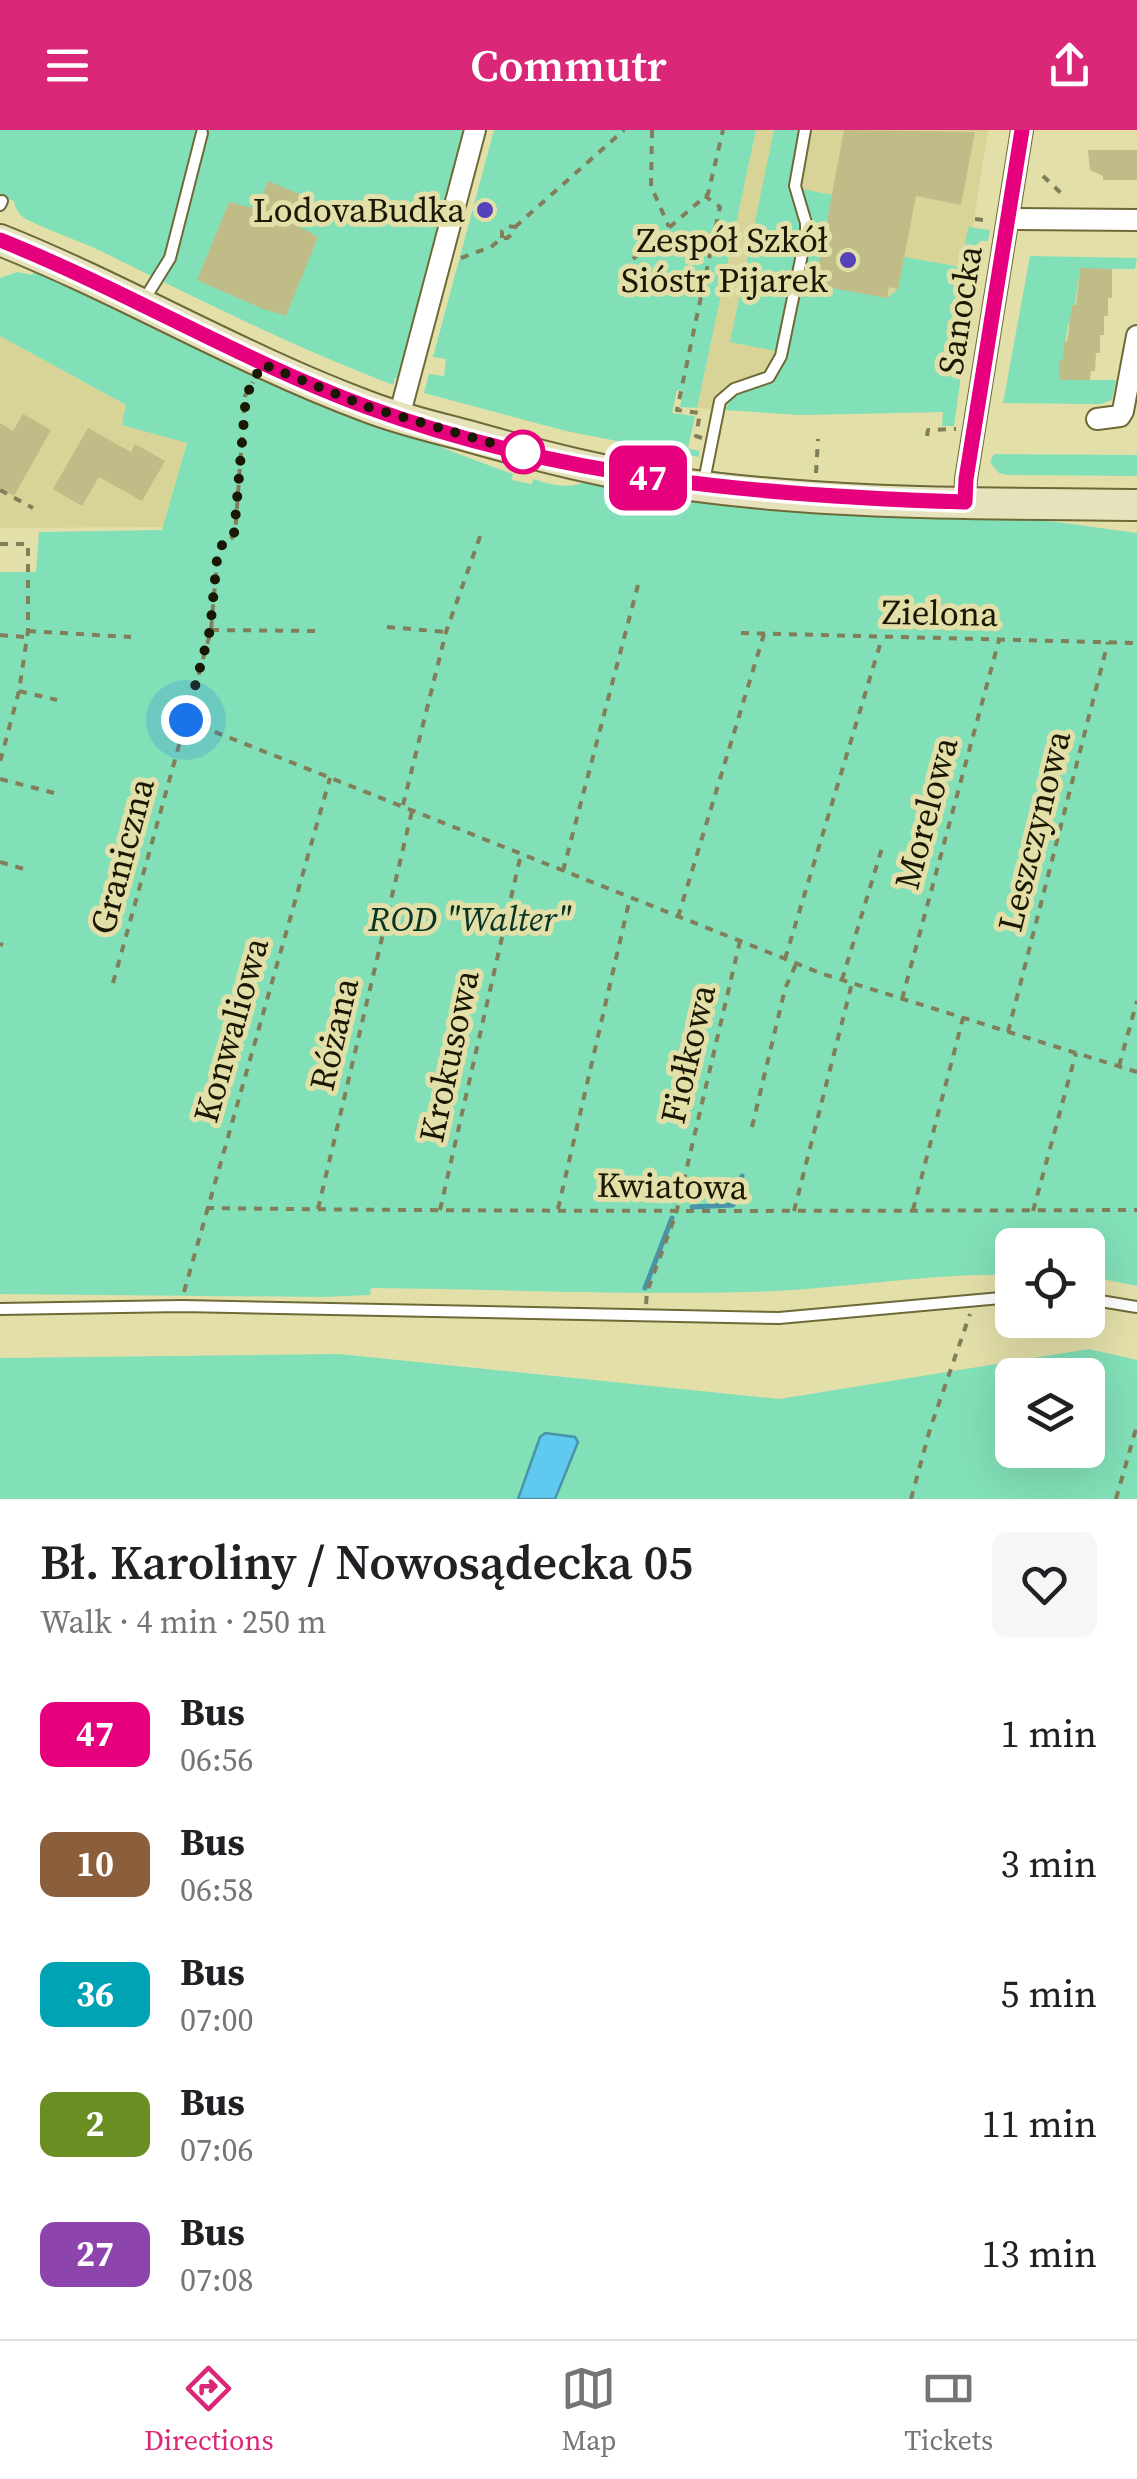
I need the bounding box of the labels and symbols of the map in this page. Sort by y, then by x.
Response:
place label: LodovaBudka [253,186,465,234]
marker: LodovaBudka [474,199,496,221]
place label: Zespół Szkół Sióstr Pijarek [621,216,829,304]
street label: Sanocka [926,242,994,378]
marker: Zespół Szkół Sióstr Pijarek [837,249,859,271]
unlabelled marker [502,431,544,473]
line badge: 47 [603,446,693,510]
street label: Zielona [882,588,999,638]
your location [161,695,211,745]
street label: Leszczynowa [986,725,1082,936]
street label: Morelowa [883,731,969,894]
street label: Graniczna [78,773,166,939]
park label: ROD "Walter" [367,895,572,943]
street label: Konwaliowa [182,932,280,1128]
street label: Krokusowa [407,965,491,1146]
street label: Różana [298,973,370,1095]
street label: Fiołkowa [649,980,727,1128]
street label: Kwiatowa [596,1161,748,1211]

